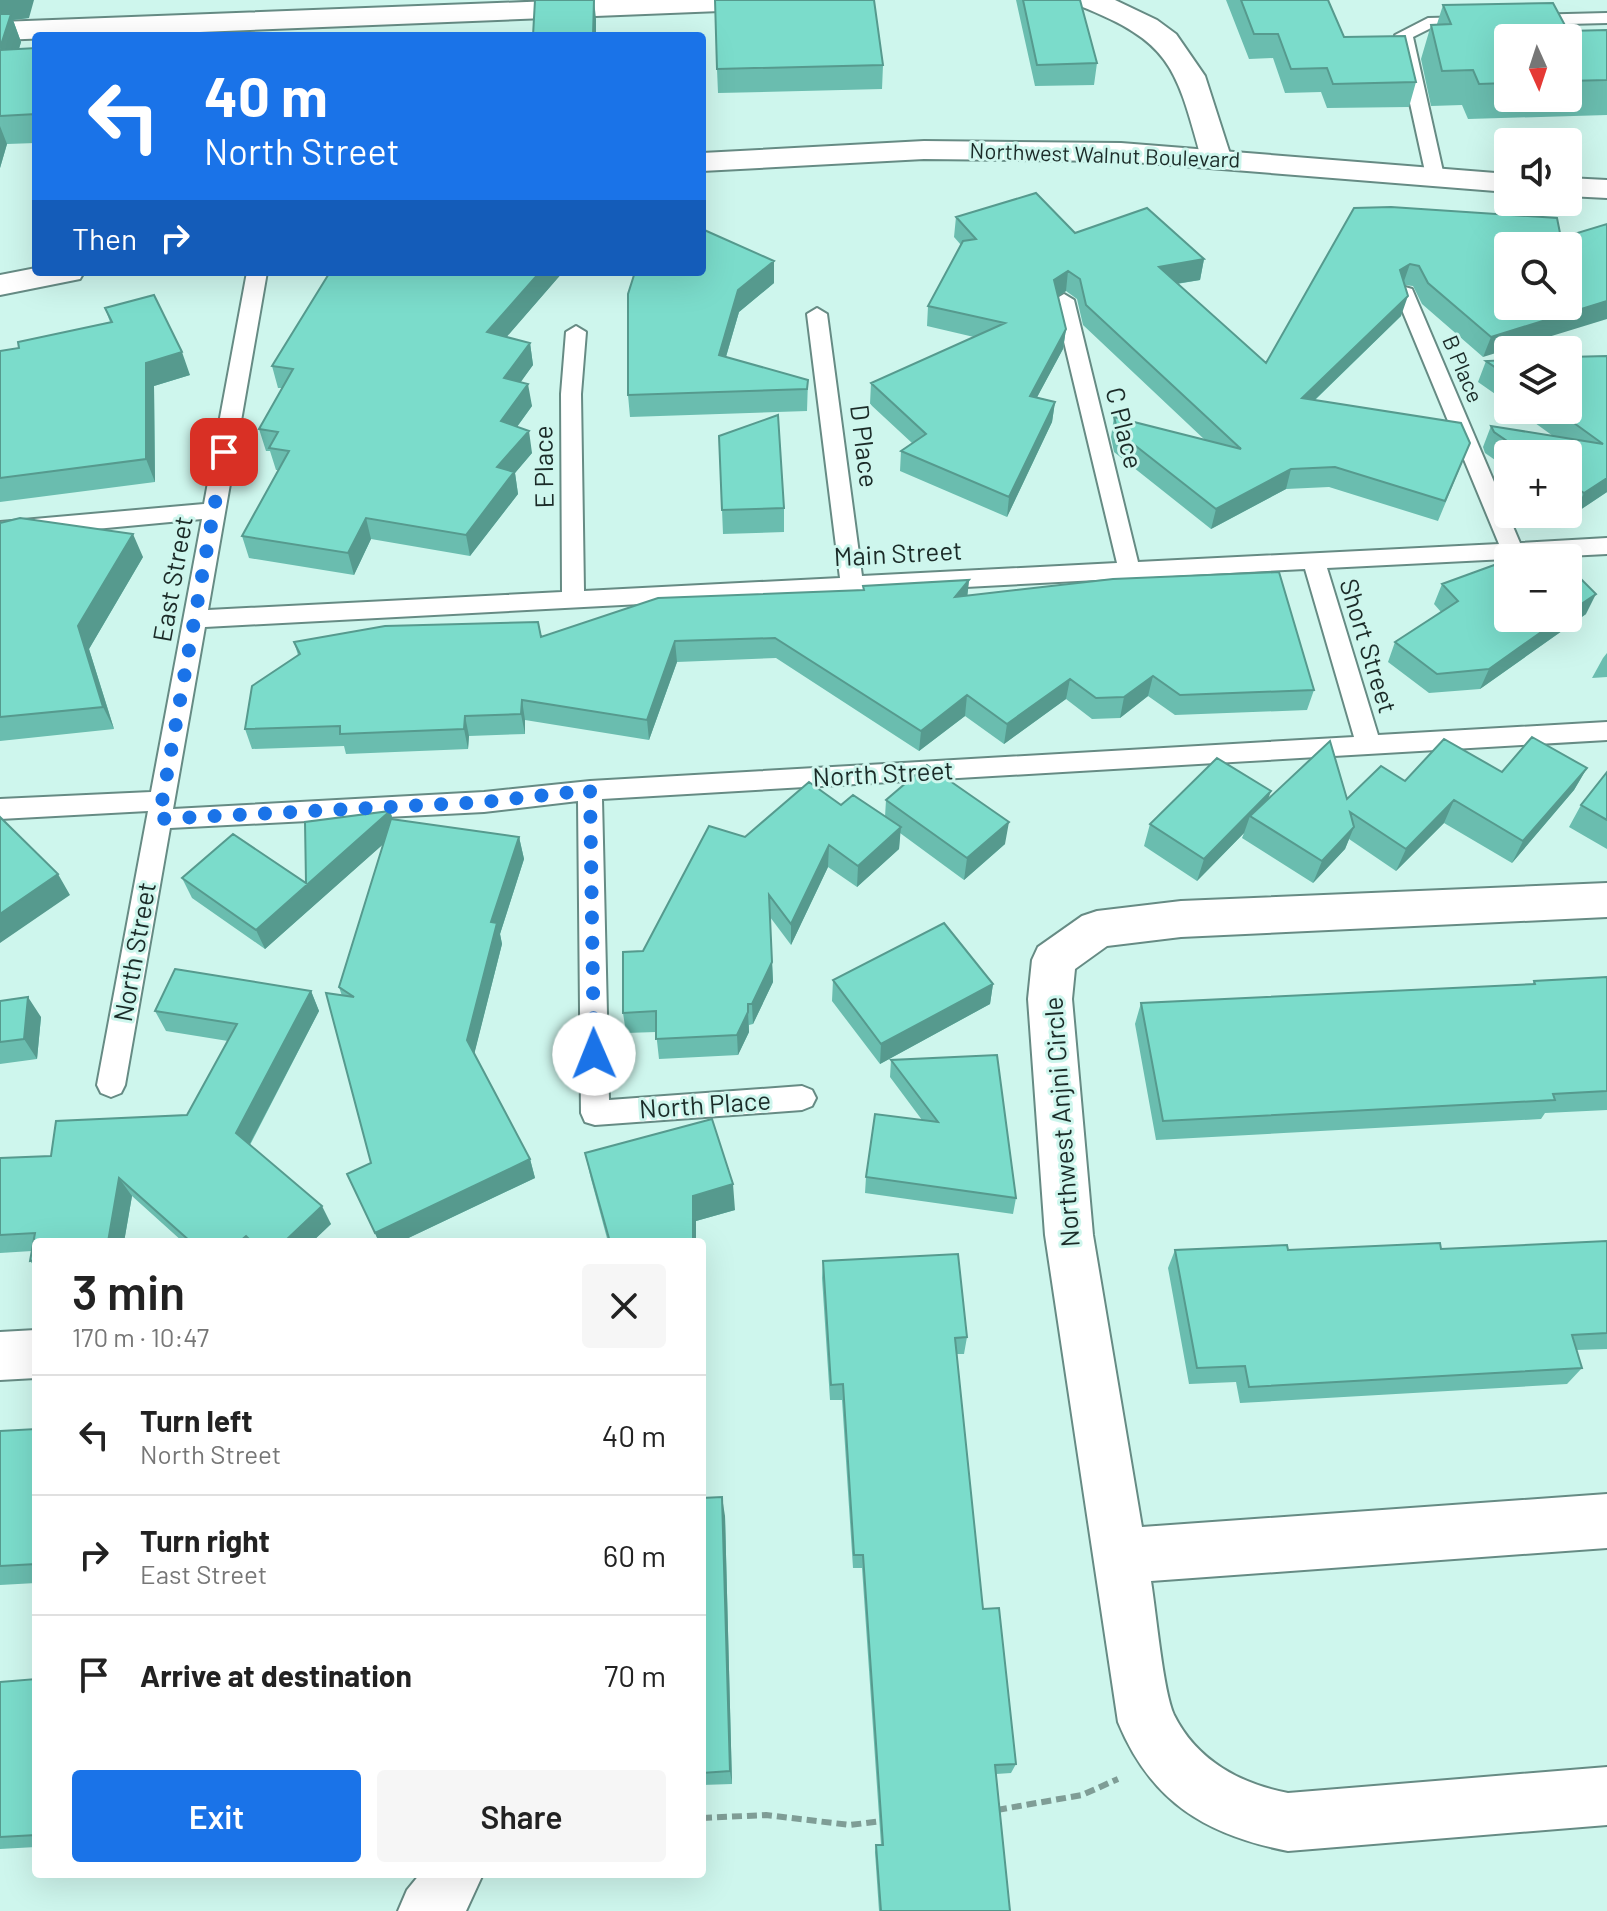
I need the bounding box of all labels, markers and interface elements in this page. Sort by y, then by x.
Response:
north arrow [1494,24,1582,112]
map controls [1494,24,1582,632]
text: 40 m [204,61,328,128]
icon: left [72,64,176,168]
button: sound [1494,128,1582,216]
text: North Street [204,129,400,172]
street label: Northwest Walnut Boulevard [969,136,1241,172]
icon: right [153,216,197,260]
text: Then [72,220,137,256]
button: search [1494,232,1582,320]
street label: B Place [1438,331,1490,406]
button: layers [1494,336,1582,424]
street label: C Place [1100,384,1151,472]
street label: D Place [845,403,886,489]
pin [190,418,258,486]
street label: E Place [526,425,559,509]
icon: arrive [202,430,246,474]
button: + [1494,440,1582,528]
street label: East Street [145,513,198,644]
street label: Main Street [833,534,963,571]
button: − [1494,544,1582,632]
street label: Short Street [1334,575,1405,716]
street label: North Street [812,753,954,792]
street label: North Street [106,880,161,1024]
street label: Northwest Anjni Circle [1036,996,1085,1248]
position arrow [552,1012,636,1096]
street label: North Place [638,1083,772,1124]
text: 3 min [72,1262,185,1320]
button: close [582,1264,666,1348]
text: 170 m · 10:47 [72,1321,209,1352]
text: Turn left [140,1402,253,1438]
icon: left [72,1413,116,1457]
text: 40 m [602,1417,666,1453]
text: North Street [140,1438,281,1469]
text: Turn right [140,1522,270,1558]
icon: right [72,1533,116,1577]
text: 60 m [603,1537,666,1573]
text: East Street [140,1558,267,1589]
icon: arrive [72,1653,116,1697]
text: Arrive at destination [140,1657,412,1693]
text: 70 m [604,1657,666,1693]
button: Exit [72,1770,361,1862]
button: Share [377,1770,666,1862]

